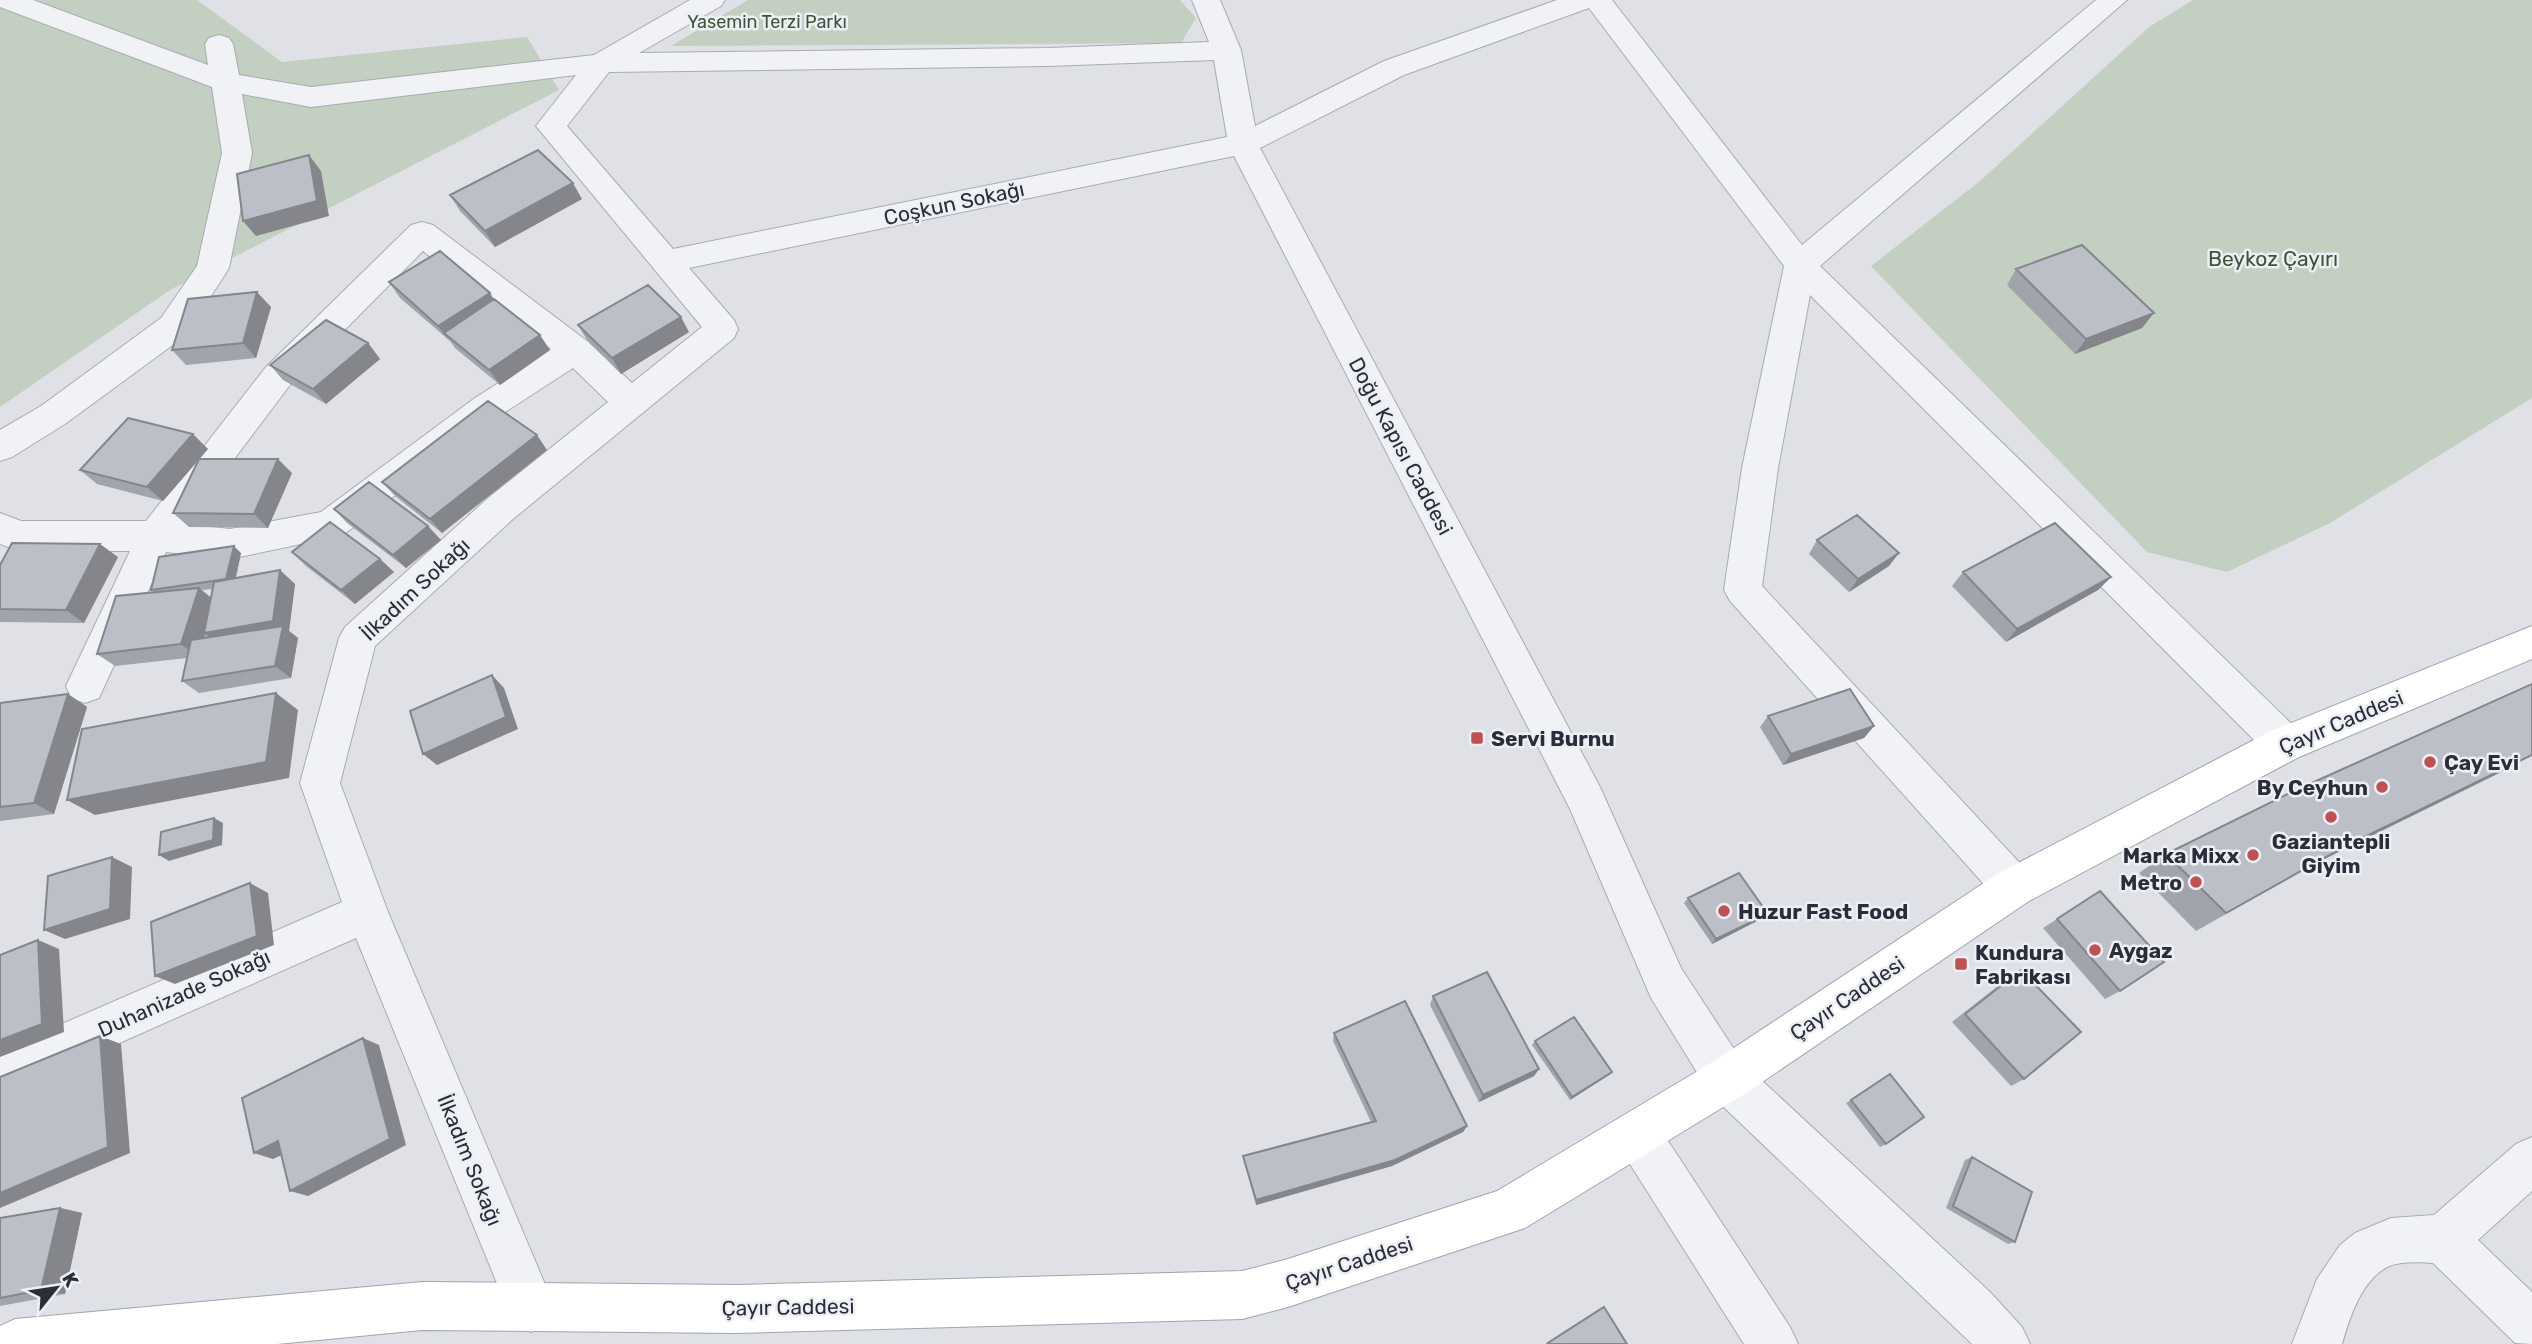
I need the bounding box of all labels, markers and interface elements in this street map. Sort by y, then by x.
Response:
park label: Yasemin Terzi Parkı [687,11,847,33]
street label: Coşkun Sokağı [881,176,1027,230]
park label: Beykoz Çayırı [2208,246,2338,271]
street label: Doğu Kapısı Caddesi [1344,353,1458,539]
street label: İlkadım Sokağı [356,532,474,646]
street label: Çayır Caddesi [2275,685,2407,759]
place label: Servi Burnu [1491,726,1615,751]
marker: Servi Burnu [1469,730,1485,746]
place label: Çay Evi [2444,750,2519,775]
marker: Çay Evi [2422,754,2438,770]
place label: By Ceyhun [2257,775,2368,800]
marker: By Ceyhun [2374,779,2390,795]
marker: Gaziantepli Giyim [2323,809,2339,825]
place label: Gaziantepli Giyim [2272,829,2390,878]
place label: Marka Mixx [2123,843,2240,868]
marker: Marka Mixx [2245,847,2261,863]
place label: Metro [2120,870,2182,895]
marker: Metro [2188,874,2204,890]
place label: Huzur Fast Food [1738,899,1908,924]
marker: Huzur Fast Food [1716,903,1732,919]
place label: Aygaz [2109,938,2173,963]
place label: Kundura Fabrikası [1975,940,2071,989]
marker: Aygaz [2087,942,2103,958]
street label: Duhanizade Sokağı [94,944,274,1042]
street label: Çayır Caddesi [1785,951,1909,1045]
marker: Kundura Fabrikası [1953,956,1969,972]
street label: İlkadım Sokağı [432,1091,508,1229]
street label: Çayır Caddesi [1282,1231,1416,1295]
north arrow [21,1253,91,1323]
text: K [57,1269,84,1291]
street label: Çayır Caddesi [721,1293,855,1321]

